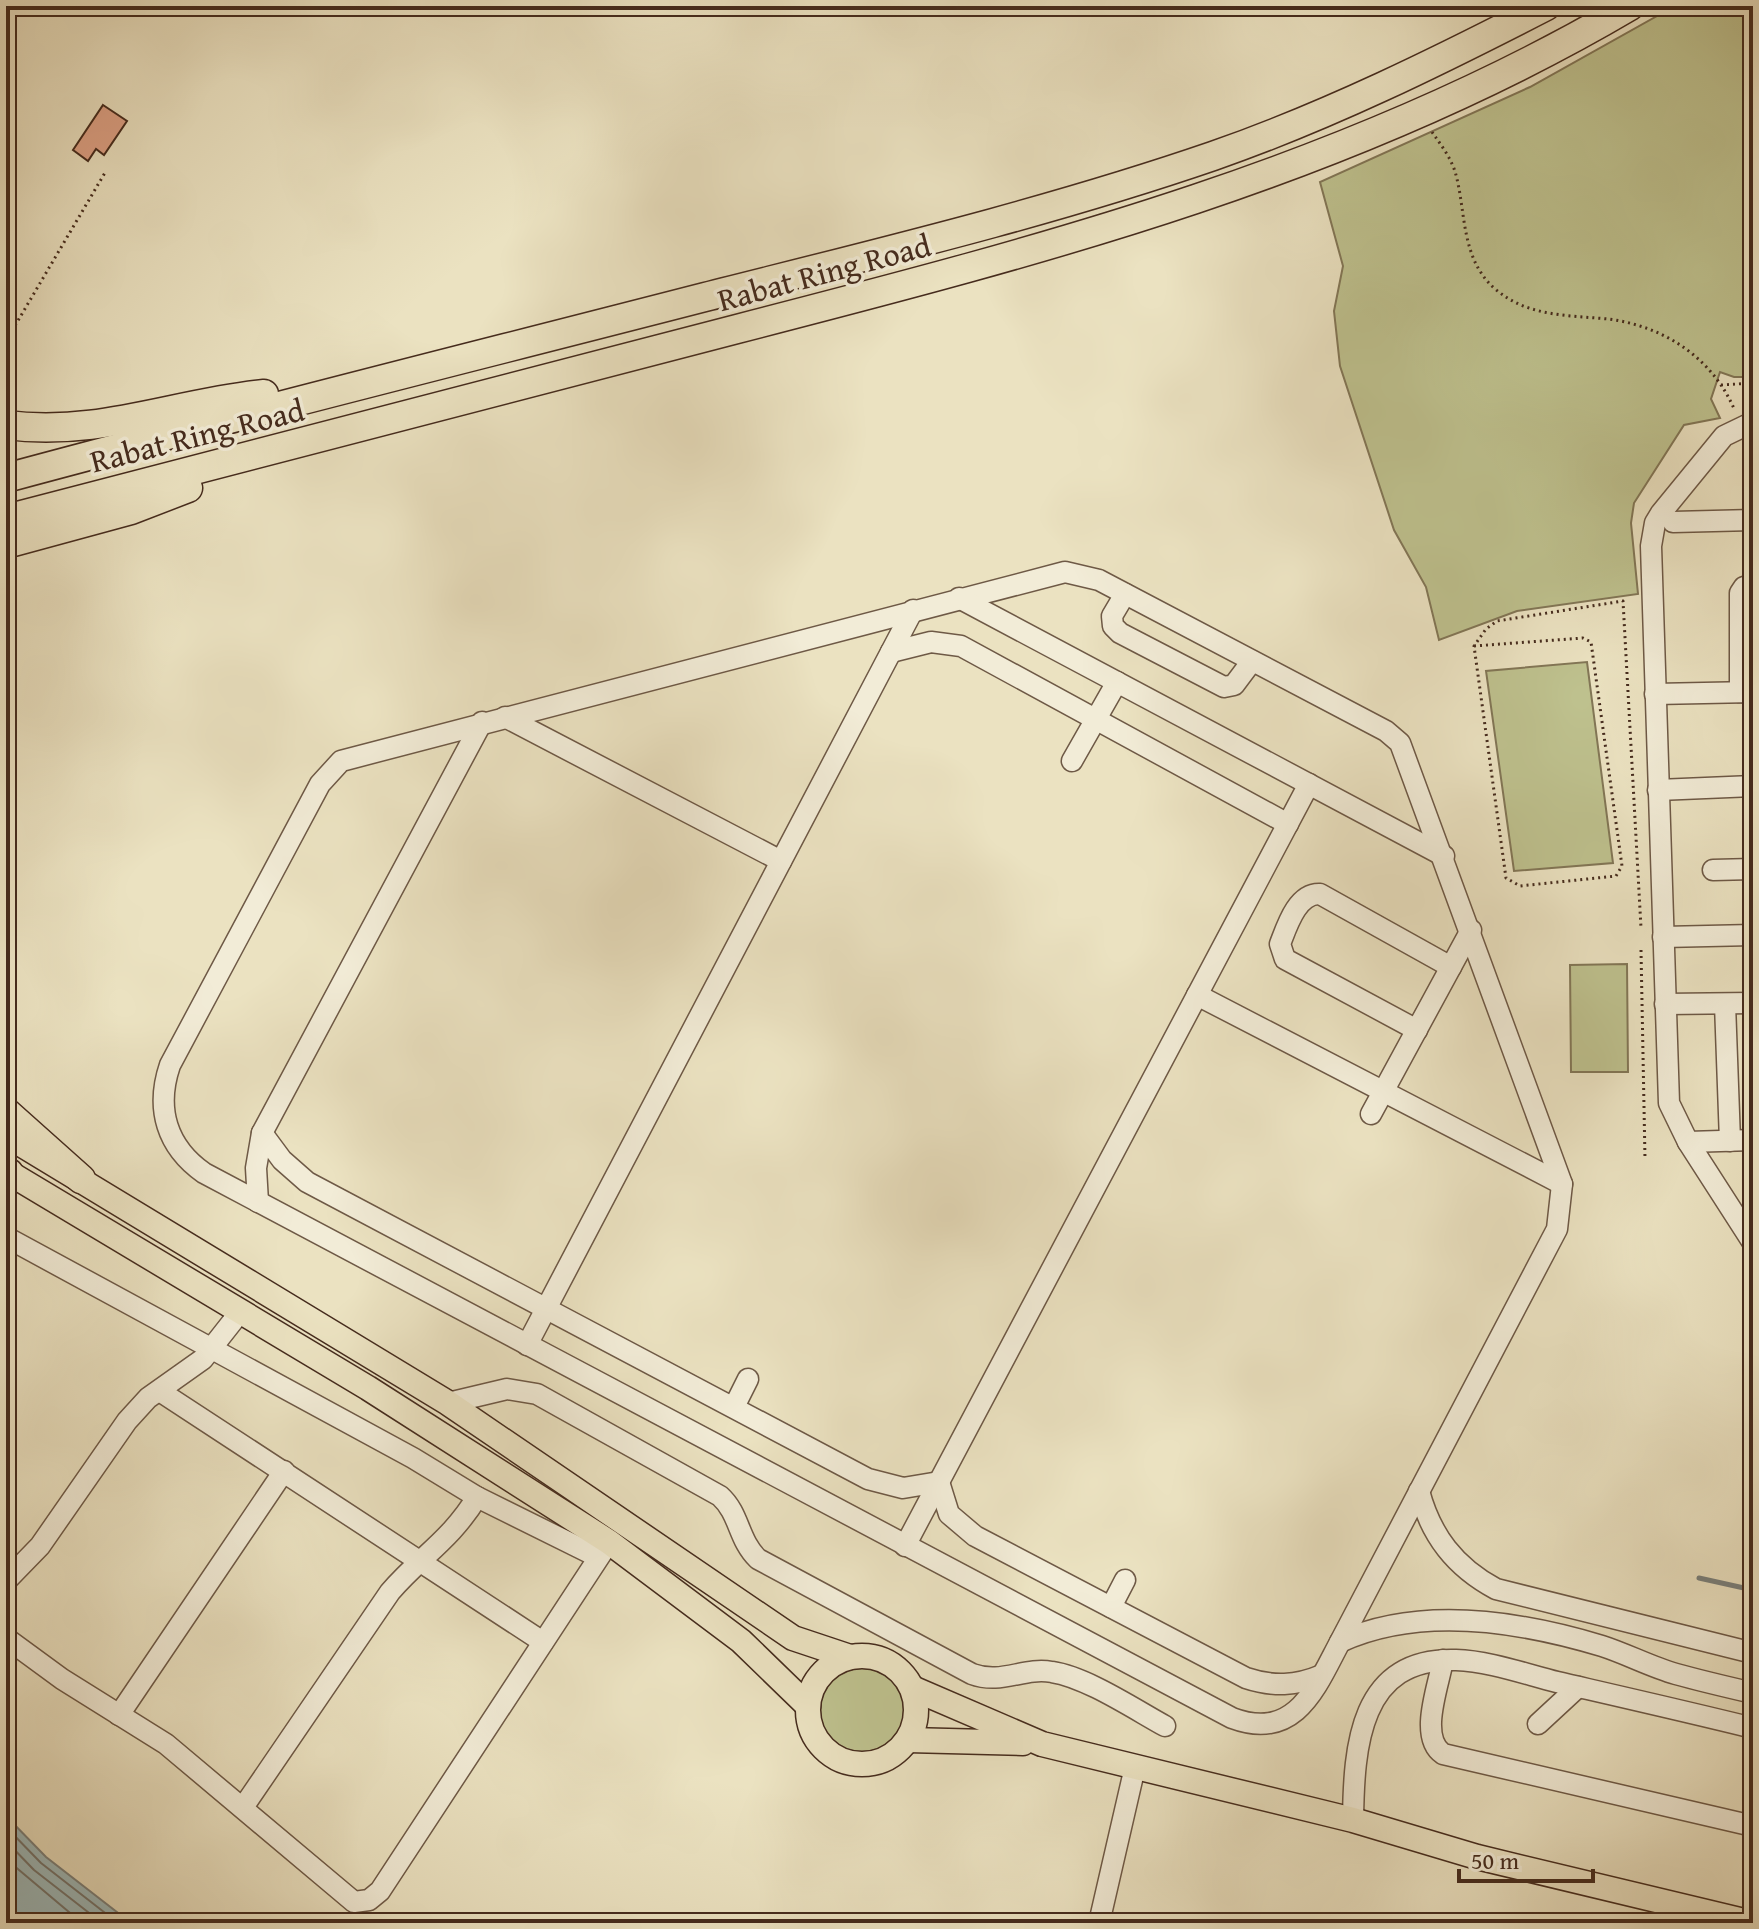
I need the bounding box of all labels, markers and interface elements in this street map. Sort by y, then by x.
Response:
street label: Rabat Ring Road [712,221,936,323]
street label: Rabat Ring Road [85,386,309,484]
scale bar [1459,1833,1593,1883]
text: 50 m [1471,1843,1519,1878]

